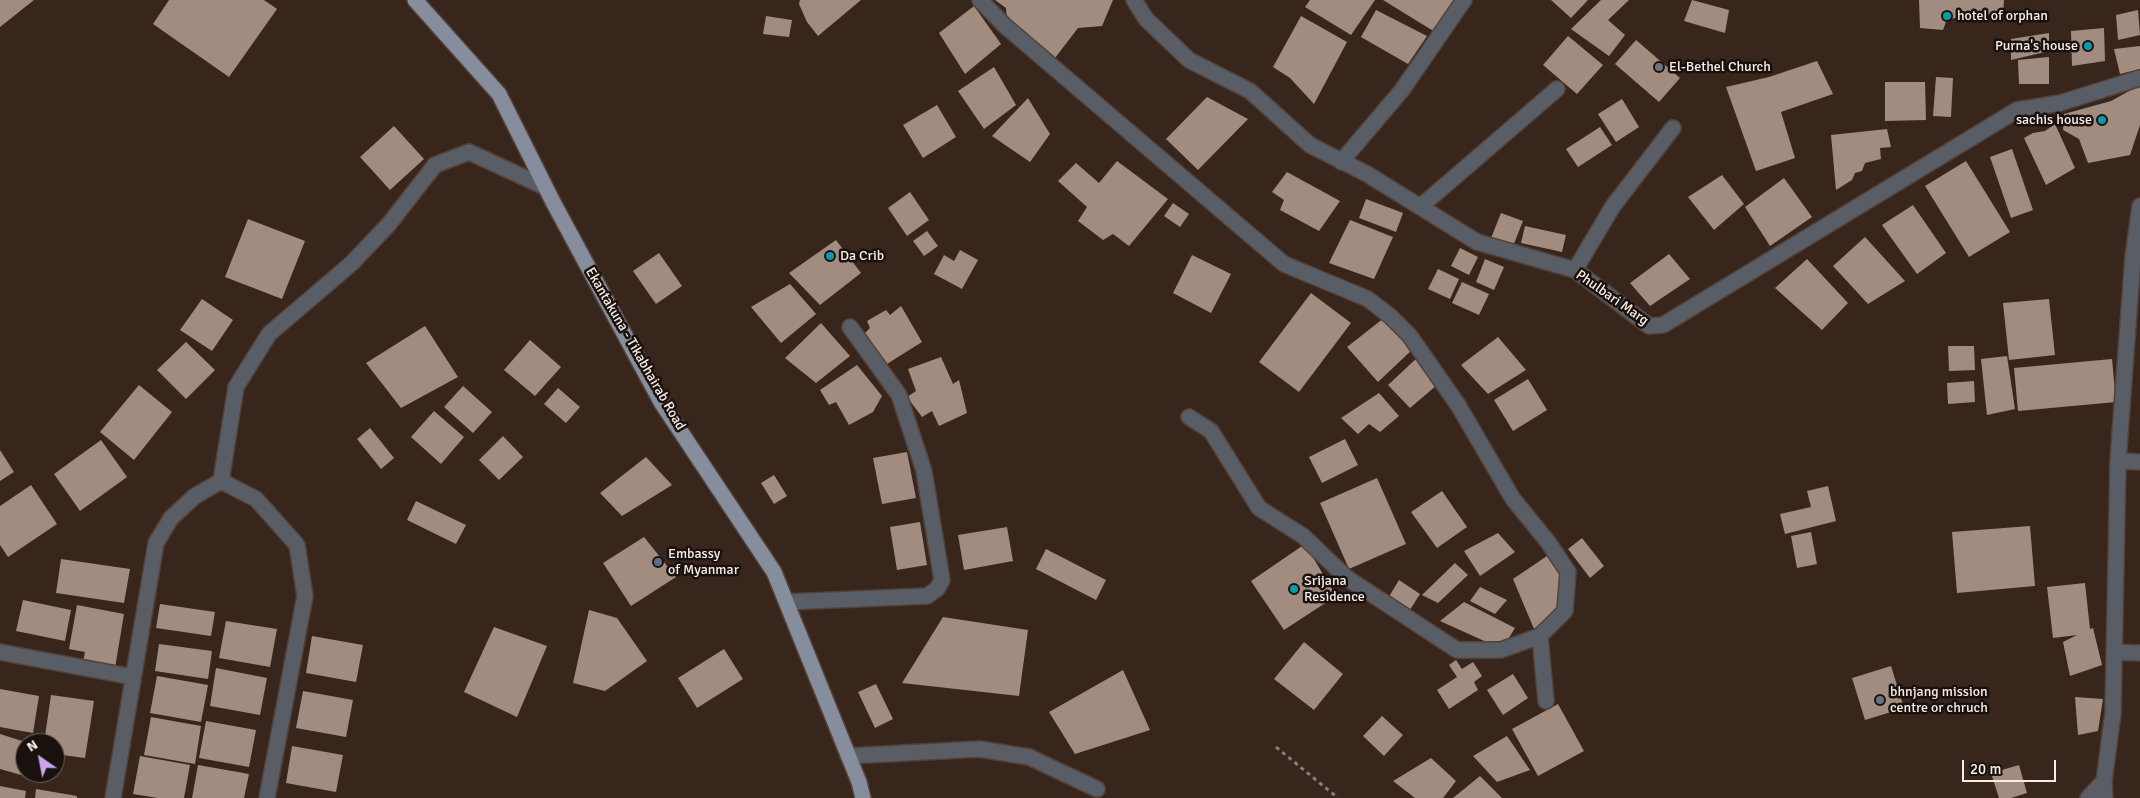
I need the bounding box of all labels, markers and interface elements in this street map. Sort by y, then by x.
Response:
place label: hotel of orphan [1957,8,2048,24]
marker: hotel of orphan [1941,10,1953,22]
place label: Purna's house [1995,38,2078,54]
marker: Purna's house [2082,40,2094,52]
place label: El-Bethel Church [1669,59,1771,75]
marker: El-Bethel Church [1653,61,1665,73]
place label: sachis house [2016,112,2092,128]
marker: sachis house [2096,114,2108,126]
place label: Da Crib [840,248,884,264]
marker: Da Crib [824,250,836,262]
street label: Ekantakuna - Tikabhairab Road [581,265,689,433]
street label: Phulbari Marg [1572,267,1652,329]
place label: Embassy of Myanmar [668,546,739,578]
marker: Embassy of Myanmar [652,556,664,568]
place label: Srijana Residence [1304,573,1365,606]
marker: Srijana Residence [1288,583,1300,595]
place label: bhnjang mission centre or chruch [1890,684,1988,716]
marker: bhnjang mission centre or chruch [1874,694,1886,706]
north arrow [15,733,65,783]
text: N [23,736,41,756]
scale bar [1965,750,2059,782]
text: 20 m [1970,760,2001,778]

